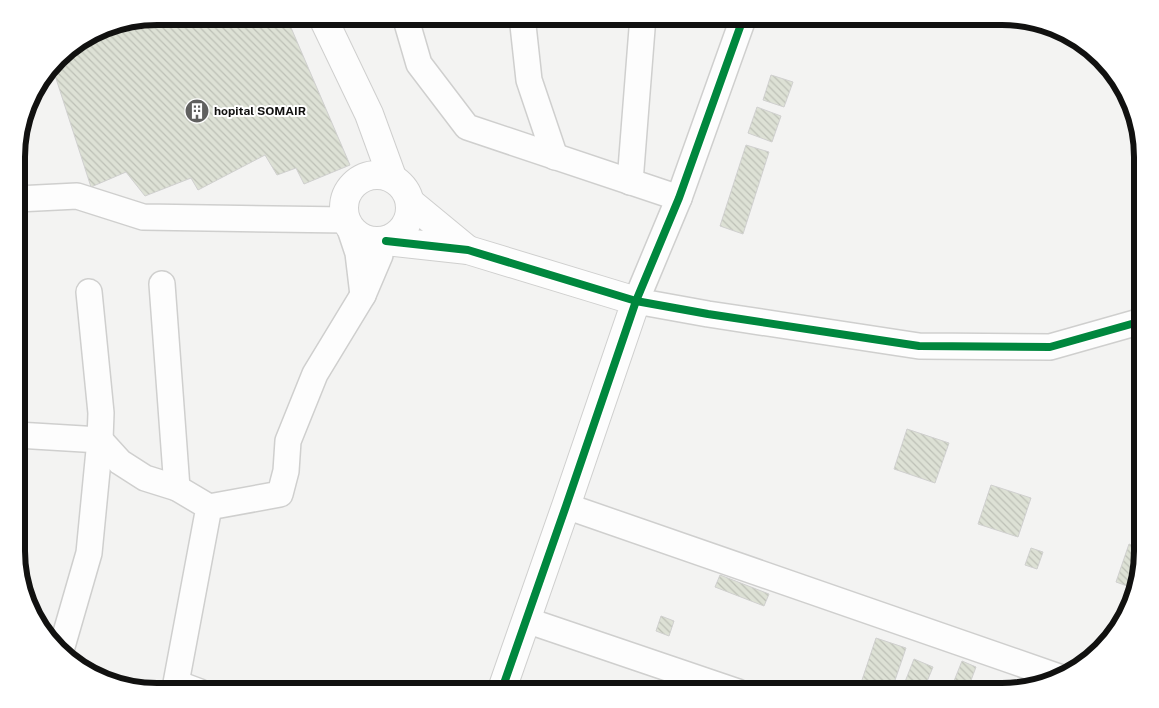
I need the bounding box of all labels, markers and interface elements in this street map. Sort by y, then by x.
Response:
building icon: hopital SOMAIR [184,98,210,124]
place label: hopital SOMAIR [214,104,306,118]

